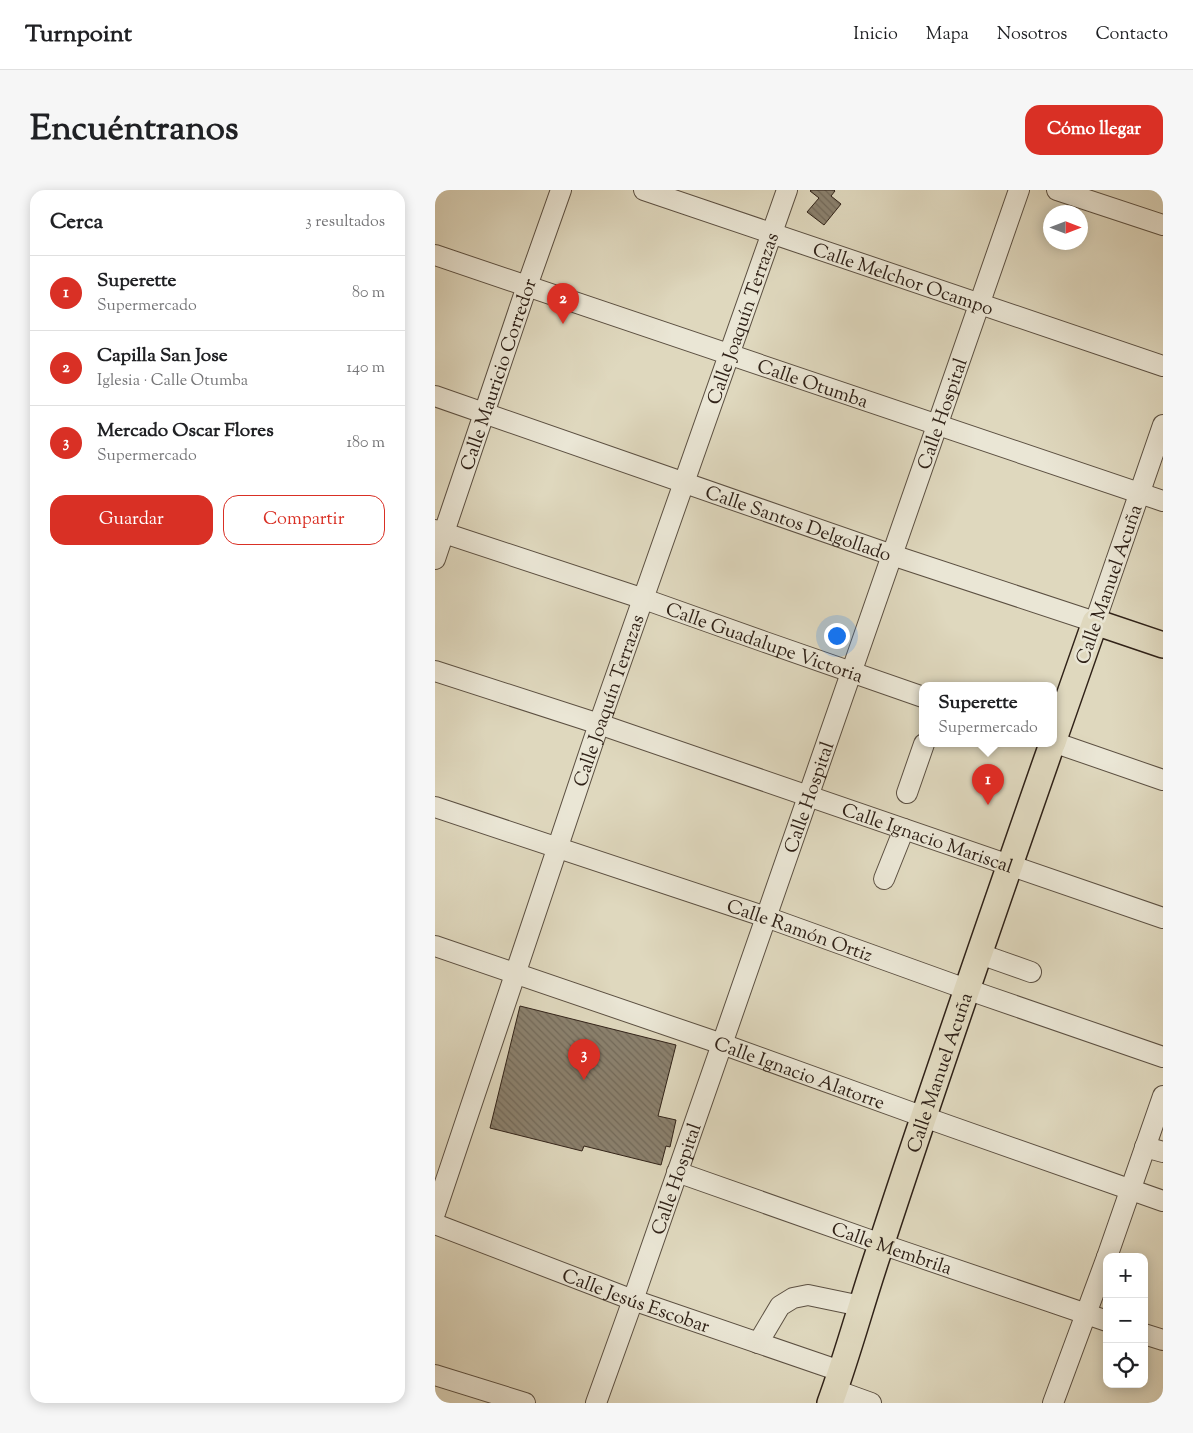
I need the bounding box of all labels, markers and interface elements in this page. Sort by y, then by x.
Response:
text: Turnpoint [25,18,132,52]
text: Inicio [853,22,898,48]
text: Mapa [926,22,969,48]
text: Nosotros [997,22,1067,48]
text: Contacto [1095,22,1168,48]
text: Encuéntranos [30,105,239,156]
button: Cómo llegar [1025,105,1163,155]
north arrow [1043,205,1088,250]
text: Cerca [50,208,103,238]
text: 3 resultados [305,211,385,234]
street label: Calle Joaquín Terrazas [701,229,787,409]
street label: Calle Melchor Ocampo [809,237,997,324]
text: Superette [97,268,176,295]
street label: Calle Mauricio Corredor [455,275,545,475]
text: 1 [63,282,69,305]
text: 80 m [352,282,385,305]
pin: 2 [547,283,579,324]
text: Supermercado [97,295,197,318]
text: Capilla San Jose [97,343,228,370]
street label: Calle Otumba [753,354,871,416]
street label: Calle Hospital [912,355,976,474]
text: 2 [62,357,70,380]
text: 140 m [347,357,385,380]
text: Iglesia · Calle Otumba [97,370,248,393]
text: Mercado Oscar Flores [97,418,274,445]
text: 3 [63,432,69,455]
text: 180 m [346,432,385,455]
text: Supermercado [97,445,197,468]
street label: Calle Santos Delgollado [701,480,894,570]
button: Guardar [50,495,213,545]
button: Compartir [223,495,385,545]
street label: Calle Manuel Acuña [1070,501,1150,668]
street label: Calle Guadalupe Victoria [661,597,866,691]
street label: Calle Joaquín Terrazas [568,611,652,791]
your location [824,623,850,649]
popup [919,682,1057,747]
text: Superette [938,690,1018,717]
text: Supermercado [938,717,1038,740]
street label: Calle Hospital [778,738,842,857]
pin: 1 [972,764,1004,805]
street label: Calle Ignacio Mariscal [838,797,1016,881]
street label: Calle Ramón Ortiz [723,894,876,970]
street label: Calle Manuel Acuña [901,989,981,1157]
street label: Calle Ignacio Alatorre [710,1031,888,1118]
pin: 3 [568,1039,600,1080]
street label: Calle Hospital [646,1120,709,1239]
street label: Calle Membrila [827,1217,955,1283]
map controls [1103,1253,1148,1388]
button: + [1103,1253,1148,1298]
street label: Calle Jesús Escobar [557,1263,713,1341]
button: − [1103,1298,1148,1343]
button: locate [1103,1343,1148,1388]

